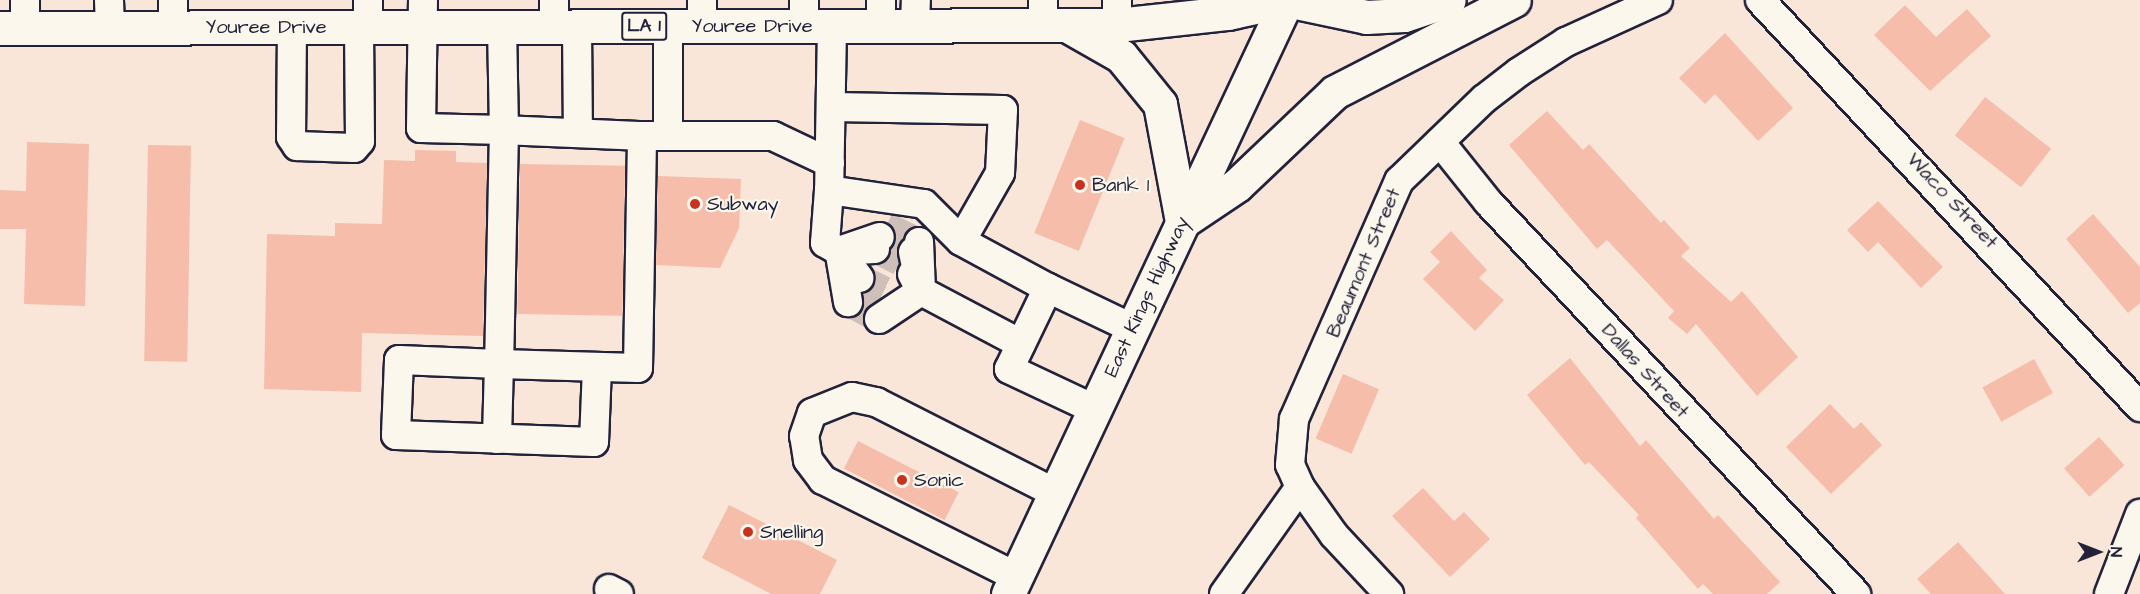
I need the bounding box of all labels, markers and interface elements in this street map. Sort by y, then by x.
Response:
road number: LA 1 [620,11,668,41]
street label: Youree Drive [692,14,812,38]
street label: Youree Drive [206,15,326,39]
street label: Waco Street [1901,148,2003,254]
place label: Bank 1 [1092,173,1149,197]
marker: Bank 1 [1073,178,1087,192]
street label: Beaumont Street [1322,185,1406,341]
place label: Subway [707,192,779,216]
marker: Subway [688,197,702,211]
street label: East Kings Highway [1099,213,1195,381]
street label: Dallas Street [1596,319,1694,423]
place label: Sonic [914,468,964,492]
marker: Sonic [895,473,909,487]
place label: Snelling [760,520,823,544]
north arrow [2068,522,2128,582]
marker: Snelling [741,525,755,539]
text: N [2105,547,2127,557]

